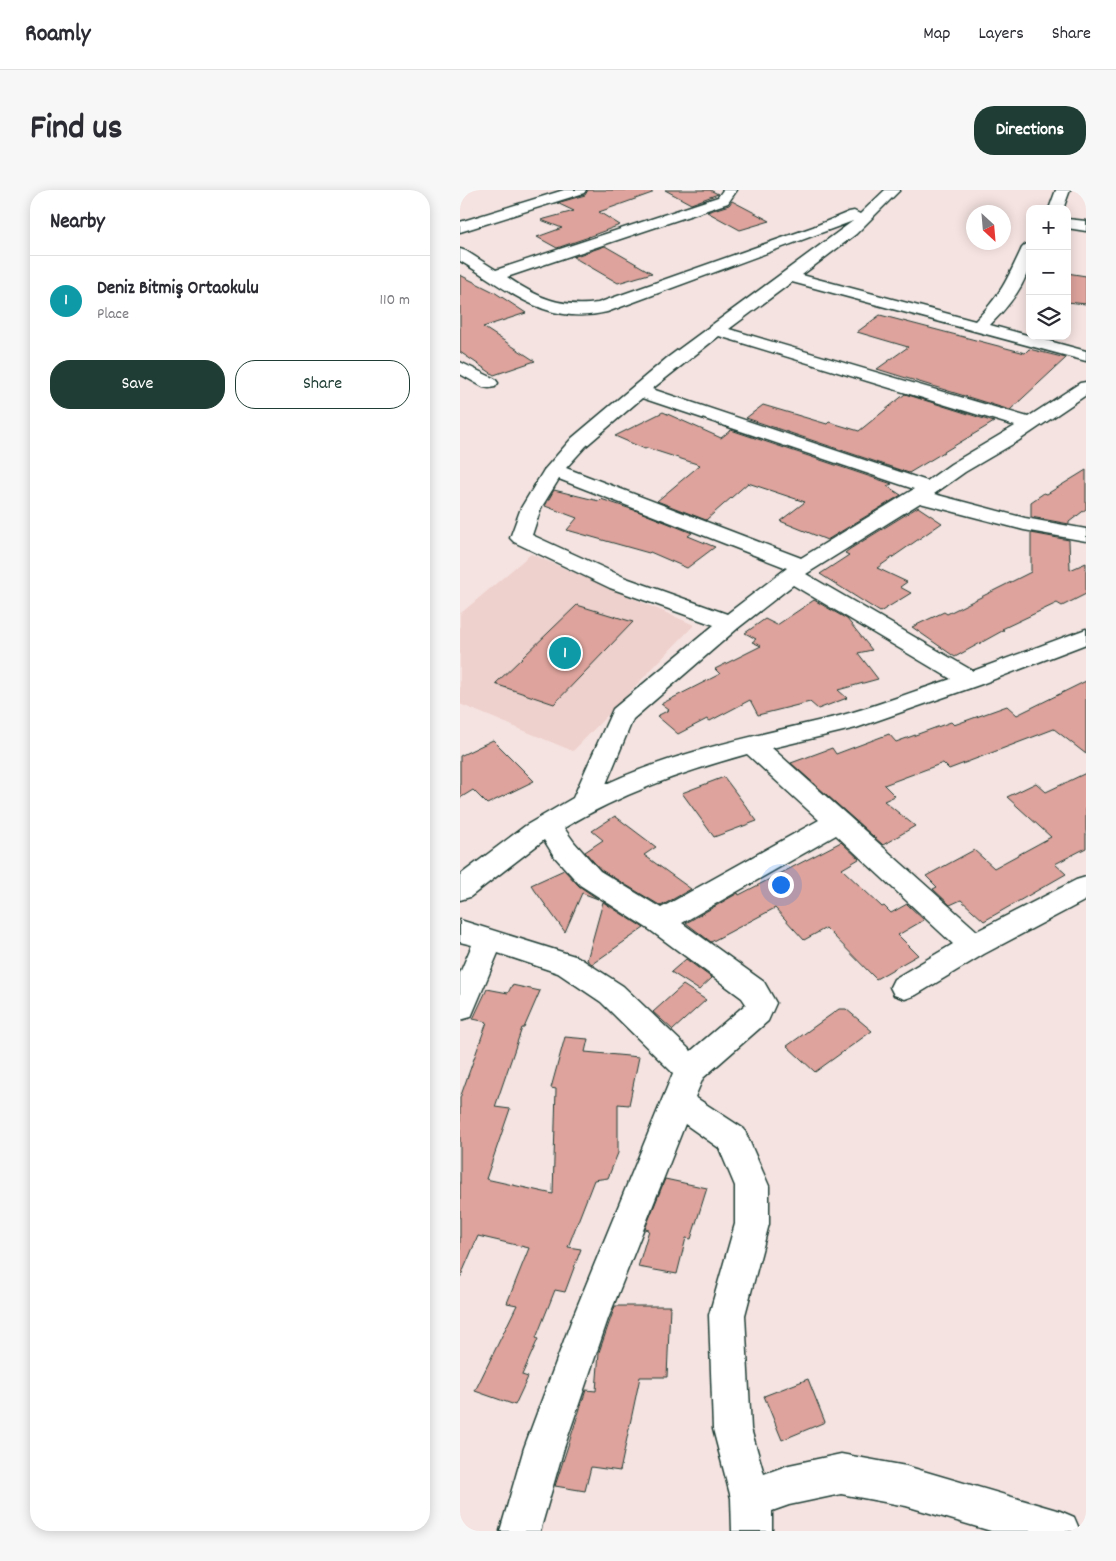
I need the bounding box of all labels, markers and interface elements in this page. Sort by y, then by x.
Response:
text: Roamly [25,18,91,52]
text: Map [923,22,950,47]
text: Layers [978,22,1024,47]
text: Share [1052,22,1091,47]
text: Find us [30,105,122,155]
button: Directions [974,106,1086,155]
north arrow [966,205,1011,250]
map controls [1026,205,1071,340]
button: + [1026,205,1071,250]
text: Nearby [50,208,105,238]
button: − [1026,250,1071,295]
text: Deniz Bitmiş Ortaokulu [97,276,259,303]
text: 1 [64,289,68,312]
text: 110 m [380,289,410,312]
button: layers [1026,295,1071,340]
text: Place [97,303,129,326]
button: Save [50,360,225,409]
button: Share [235,360,410,409]
pin: 1 [549,634,581,672]
your location [768,872,794,898]

